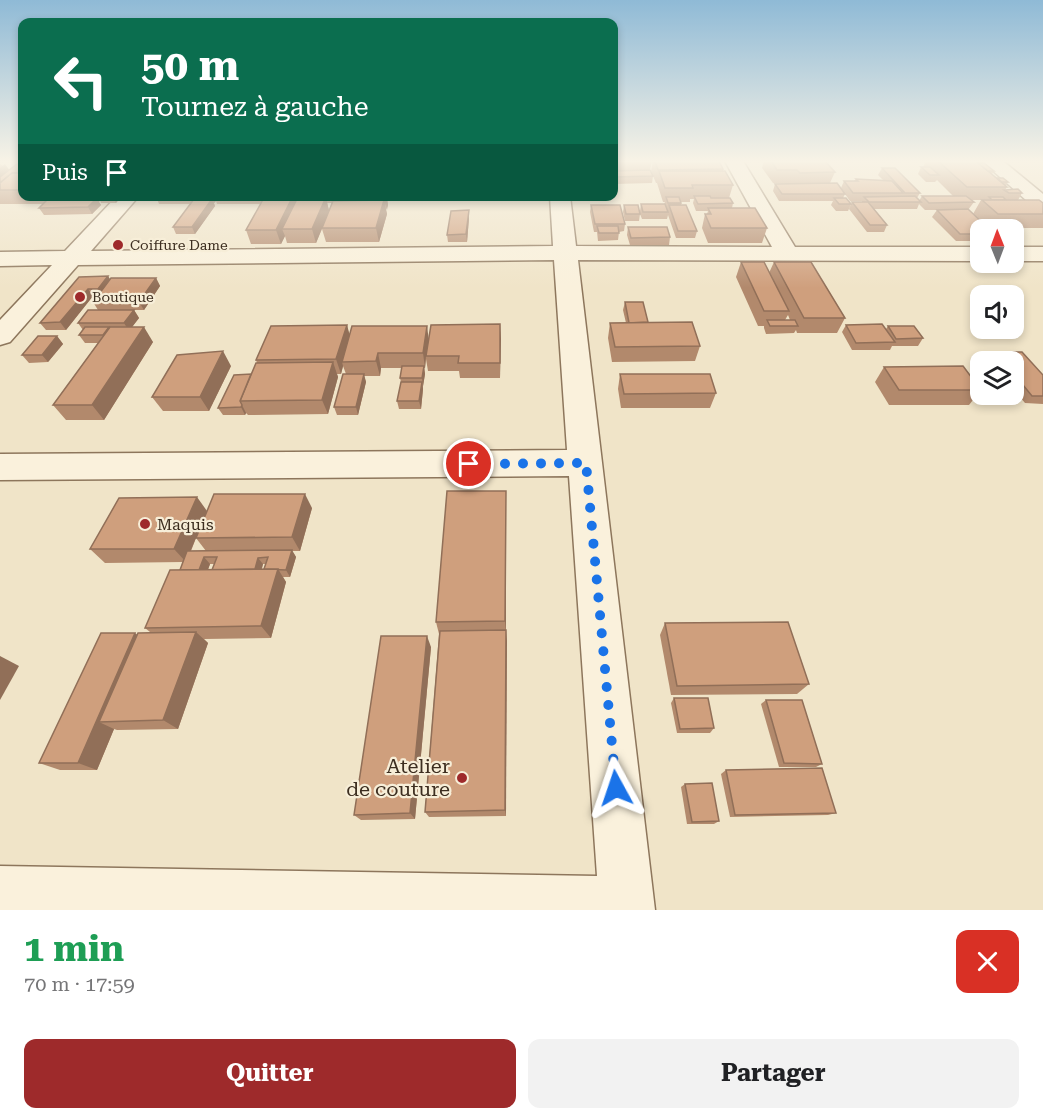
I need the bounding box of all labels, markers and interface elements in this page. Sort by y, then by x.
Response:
text: 50 m [141,41,239,90]
icon: left [42,42,120,120]
text: Tournez à gauche [141,91,369,123]
icon: arrive [100,156,133,189]
text: Puis [42,160,88,185]
north arrow [970,219,1024,273]
map controls [970,219,1024,405]
place label: Coiffure Dame [130,237,228,253]
marker: Coiffure Dame [111,238,125,252]
button: sound [970,285,1024,339]
place label: Boutique [92,289,154,305]
marker: Boutique [73,290,87,304]
button: layers [970,351,1024,405]
pin [443,438,494,489]
icon: arrive [452,447,485,480]
place label: Maquis [157,515,214,534]
marker: Maquis [138,517,152,531]
place label: Atelier de couture [346,754,450,801]
position arrow [584,756,648,820]
marker: Atelier de couture [455,771,469,785]
text: 1 min [24,928,124,970]
button: close [956,930,1019,993]
text: 70 m · 17:59 [24,972,135,996]
button: Quitter [24,1039,516,1108]
button: Partager [528,1039,1019,1108]

